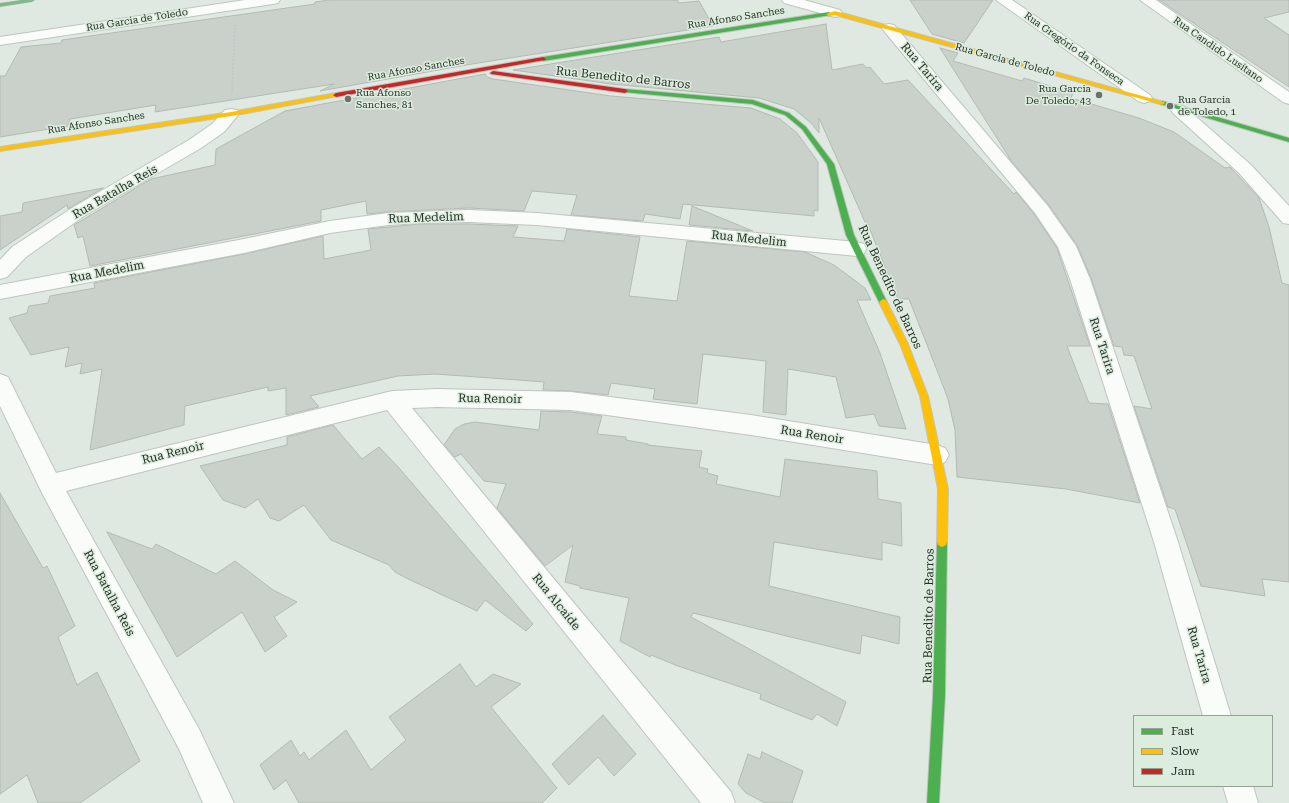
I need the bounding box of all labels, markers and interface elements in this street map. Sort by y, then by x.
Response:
street label: Rua Afonso Sanches [687,4,785,32]
street label: Rua Garcia de Toledo [85,6,189,34]
street label: Rua Gregório da Fonseca [1022,10,1126,88]
street label: Rua Candido Lusitano [1171,14,1265,86]
street label: Rua Tarira [898,40,946,94]
street label: Rua Garcia de Toledo [954,41,1056,79]
street label: Rua Afonso Sanches [367,55,465,83]
street label: Rua Benedito de Barros [555,64,691,92]
place label: Rua Garcia De Toledo, 43 [1026,83,1091,106]
place label: Rua Afonso Sanches, 81 [356,87,413,110]
marker: Rua Garcia De Toledo, 43 [1094,90,1104,100]
marker: Rua Afonso Sanches, 81 [343,94,353,104]
place label: Rua Garcia de Toledo, 1 [1178,94,1236,118]
marker: Rua Garcia de Toledo, 1 [1165,101,1175,111]
street label: Rua Afonso Sanches [47,109,145,137]
street label: Rua Batalha Reis [70,162,160,222]
street label: Rua Medelim [388,209,464,227]
street label: Rua Benedito de Barros [855,223,925,351]
street label: Rua Medelim [711,228,787,250]
street label: Rua Medelim [68,258,146,286]
street label: Rua Tarira [1086,316,1118,376]
street label: Rua Renoir [458,391,522,407]
street label: Rua Renoir [779,423,845,447]
street label: Rua Renoir [140,438,206,468]
street label: Rua Batalha Reis [80,547,138,639]
street label: Rua Benedito de Barros [921,548,937,684]
street label: Rua Alcaíde [529,571,583,633]
street label: Rua Tarira [1184,625,1214,685]
legend [1133,715,1273,787]
text: Fast [1171,724,1194,738]
text: Slow [1171,744,1199,758]
text: Jam [1171,764,1195,778]

